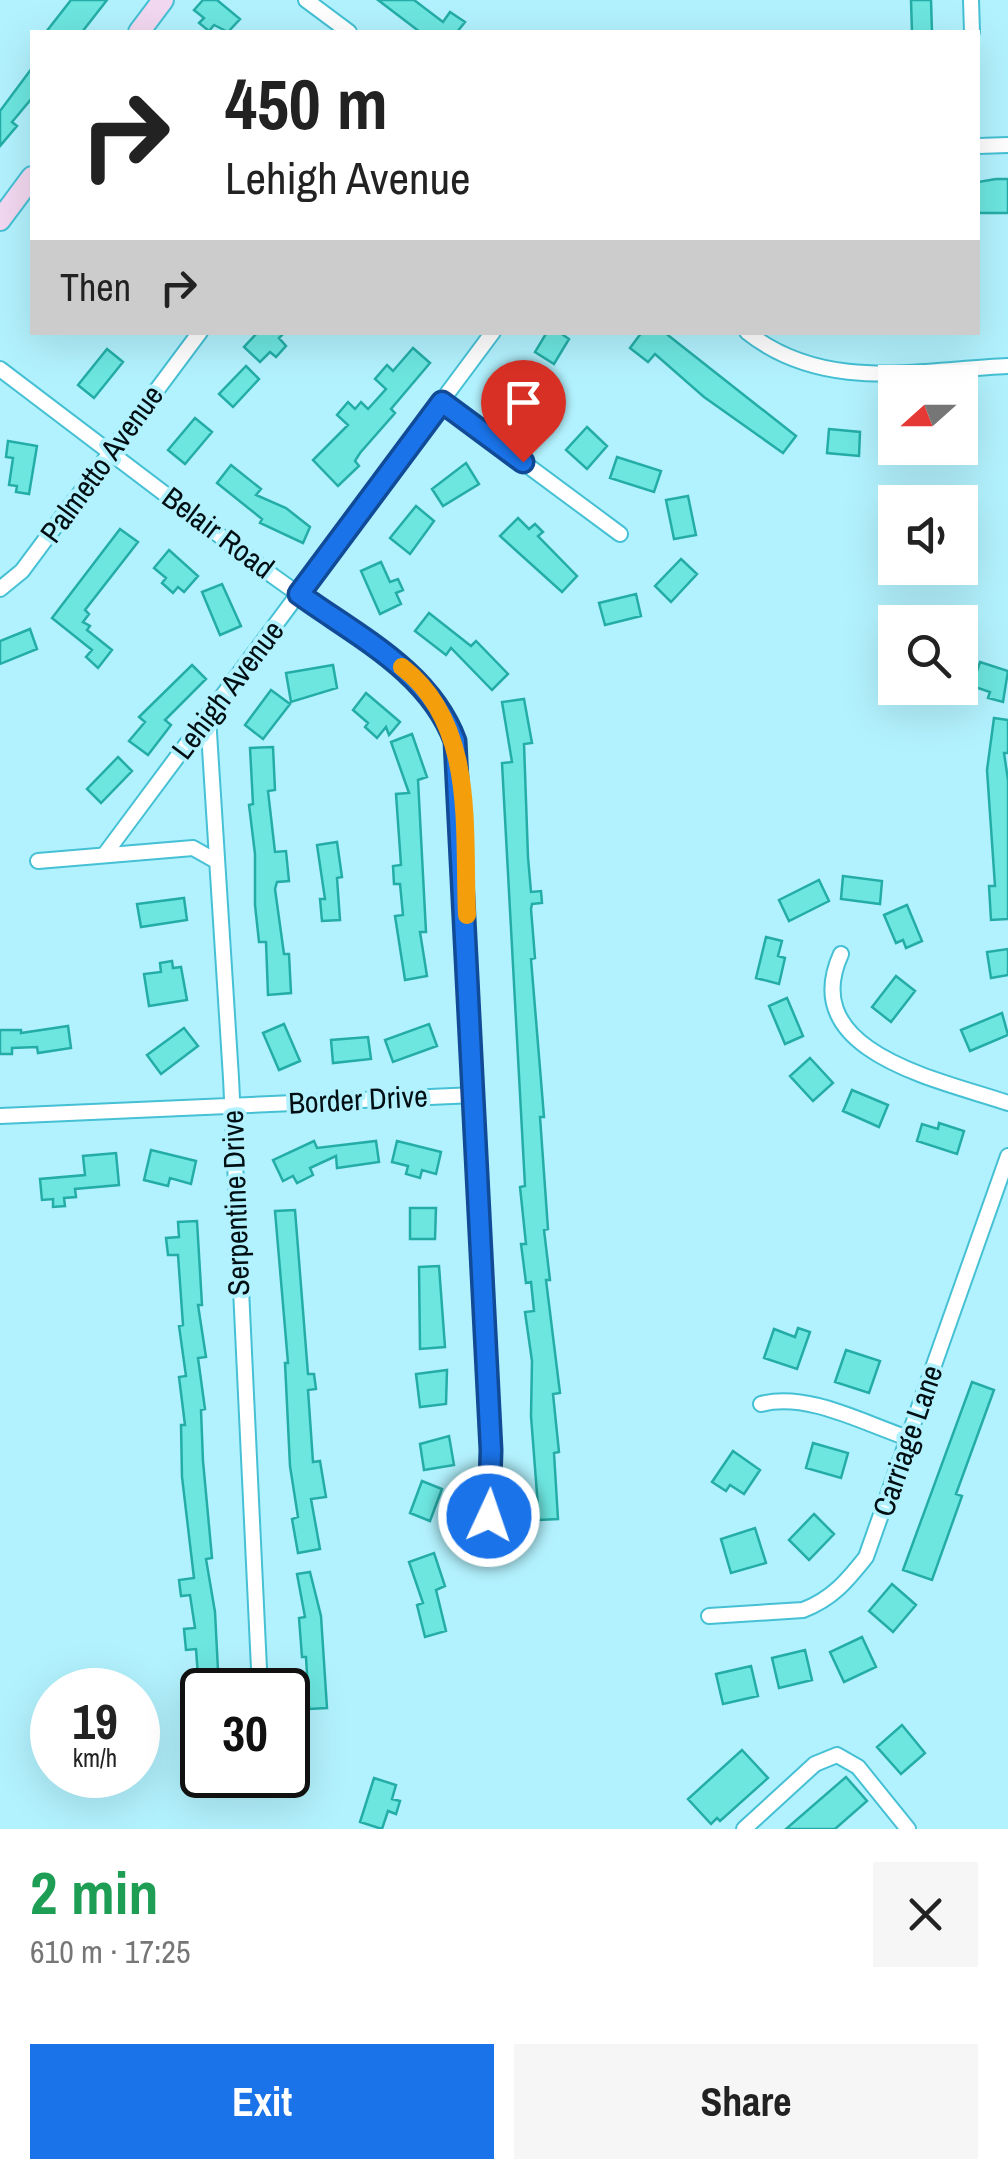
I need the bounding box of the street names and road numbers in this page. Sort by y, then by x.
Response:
street label: Palmetto Avenue [30,377,172,550]
street label: Belair Road [155,477,283,587]
street label: Lehigh Avenue [162,612,292,767]
street label: Border Drive [287,1075,429,1123]
street label: Serpentine Drive [212,1109,258,1297]
street label: Carriage Lane [863,1360,952,1522]

